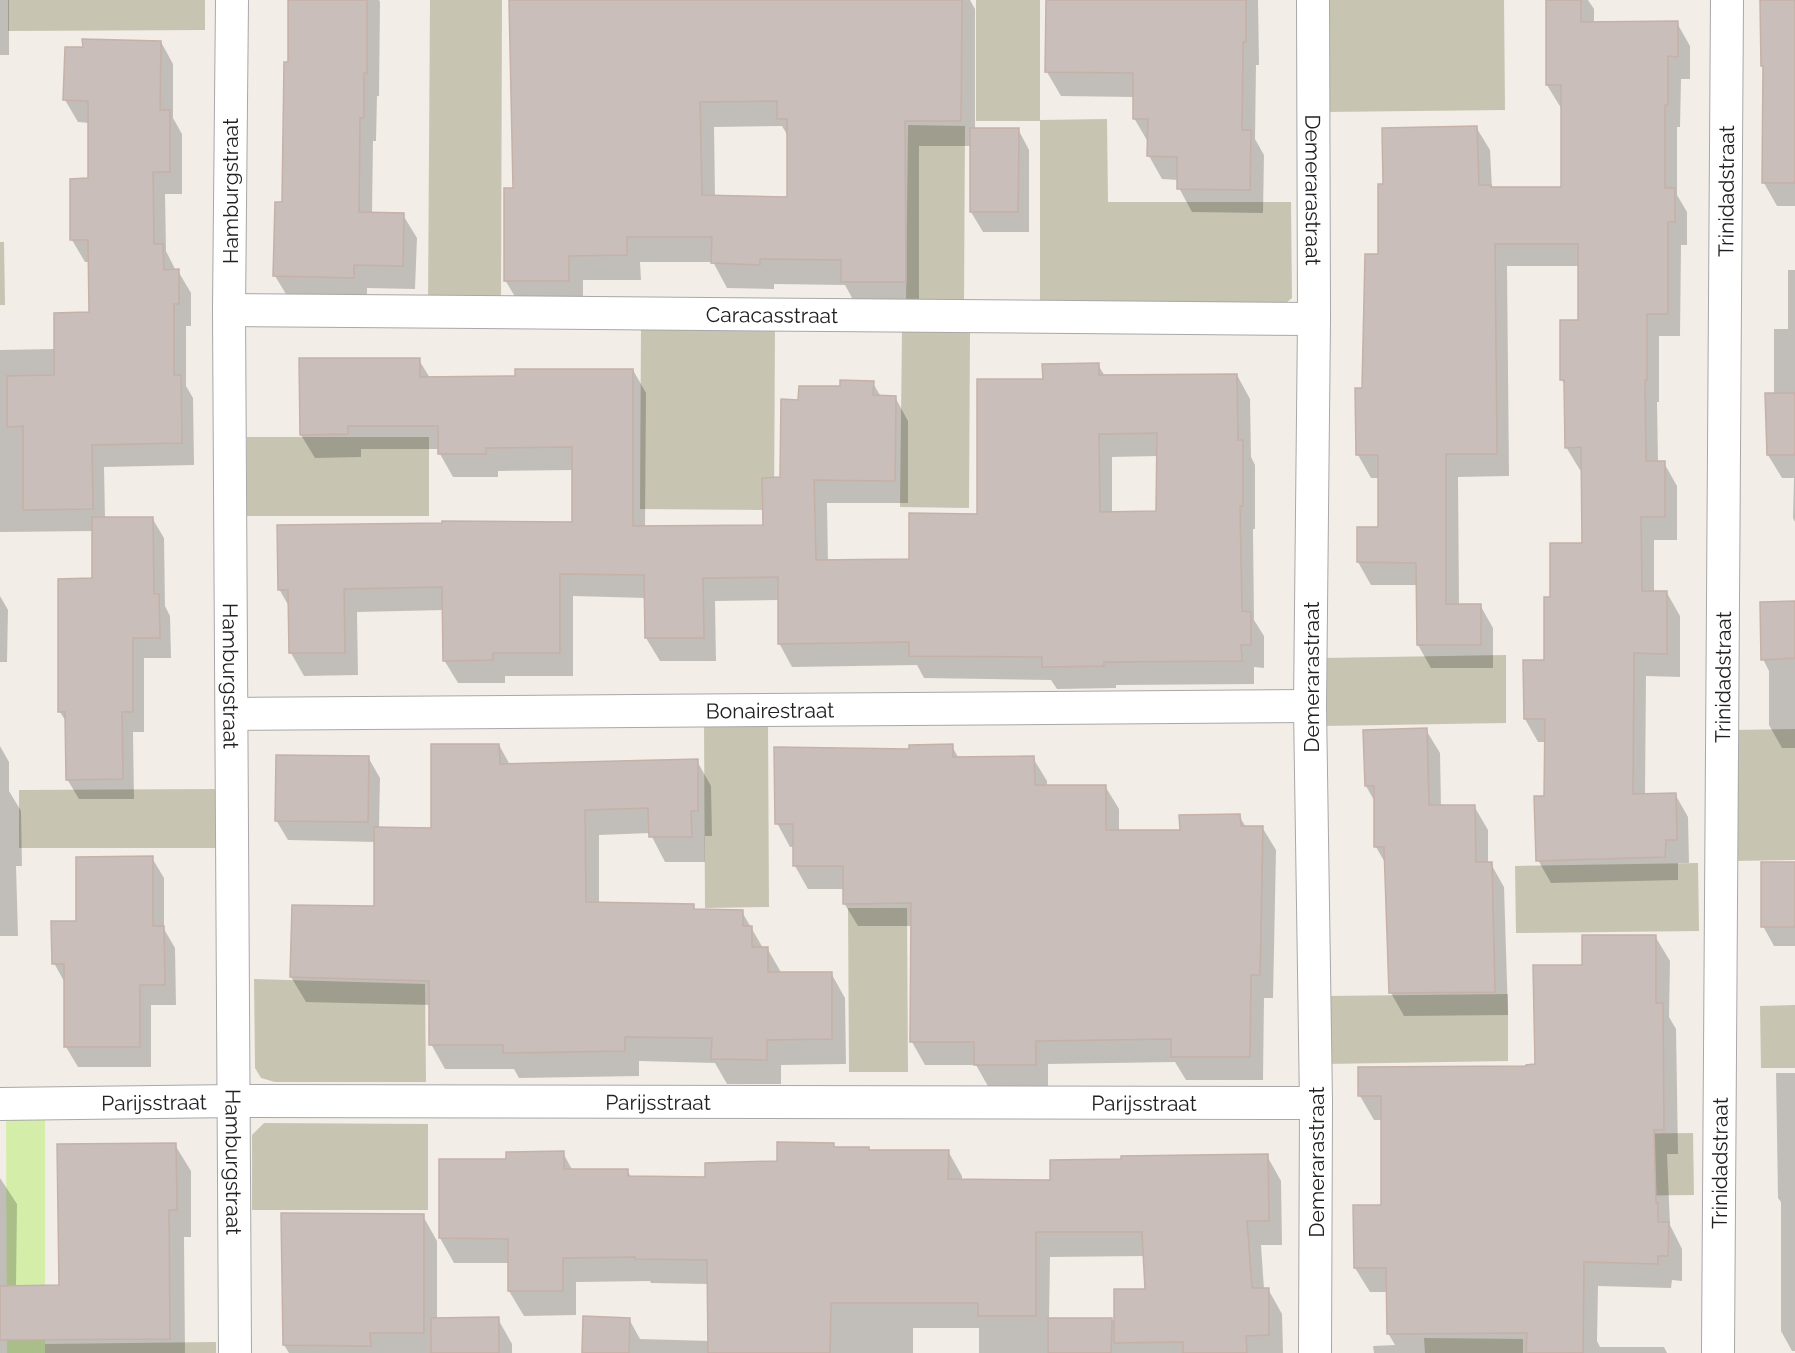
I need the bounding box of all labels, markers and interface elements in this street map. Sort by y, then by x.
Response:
street label: Demerarastraat [1301,114,1326,266]
street label: Hamburgstraat [218,118,243,264]
street label: Trinidadstraat [1713,125,1739,257]
street label: Caracasstraat [706,301,838,328]
street label: Demerarastraat [1299,602,1324,752]
street label: Hamburgstraat [218,603,244,749]
street label: Trinidadstraat [1710,611,1735,743]
street label: Bonairestraat [706,697,834,723]
street label: Demerarastraat [1304,1087,1329,1237]
street label: Parijsstraat [101,1089,207,1115]
street label: Hamburgstraat [221,1089,247,1235]
street label: Parijsstraat [605,1089,711,1114]
street label: Parijsstraat [1091,1090,1197,1115]
street label: Trinidadstraat [1706,1097,1732,1229]

